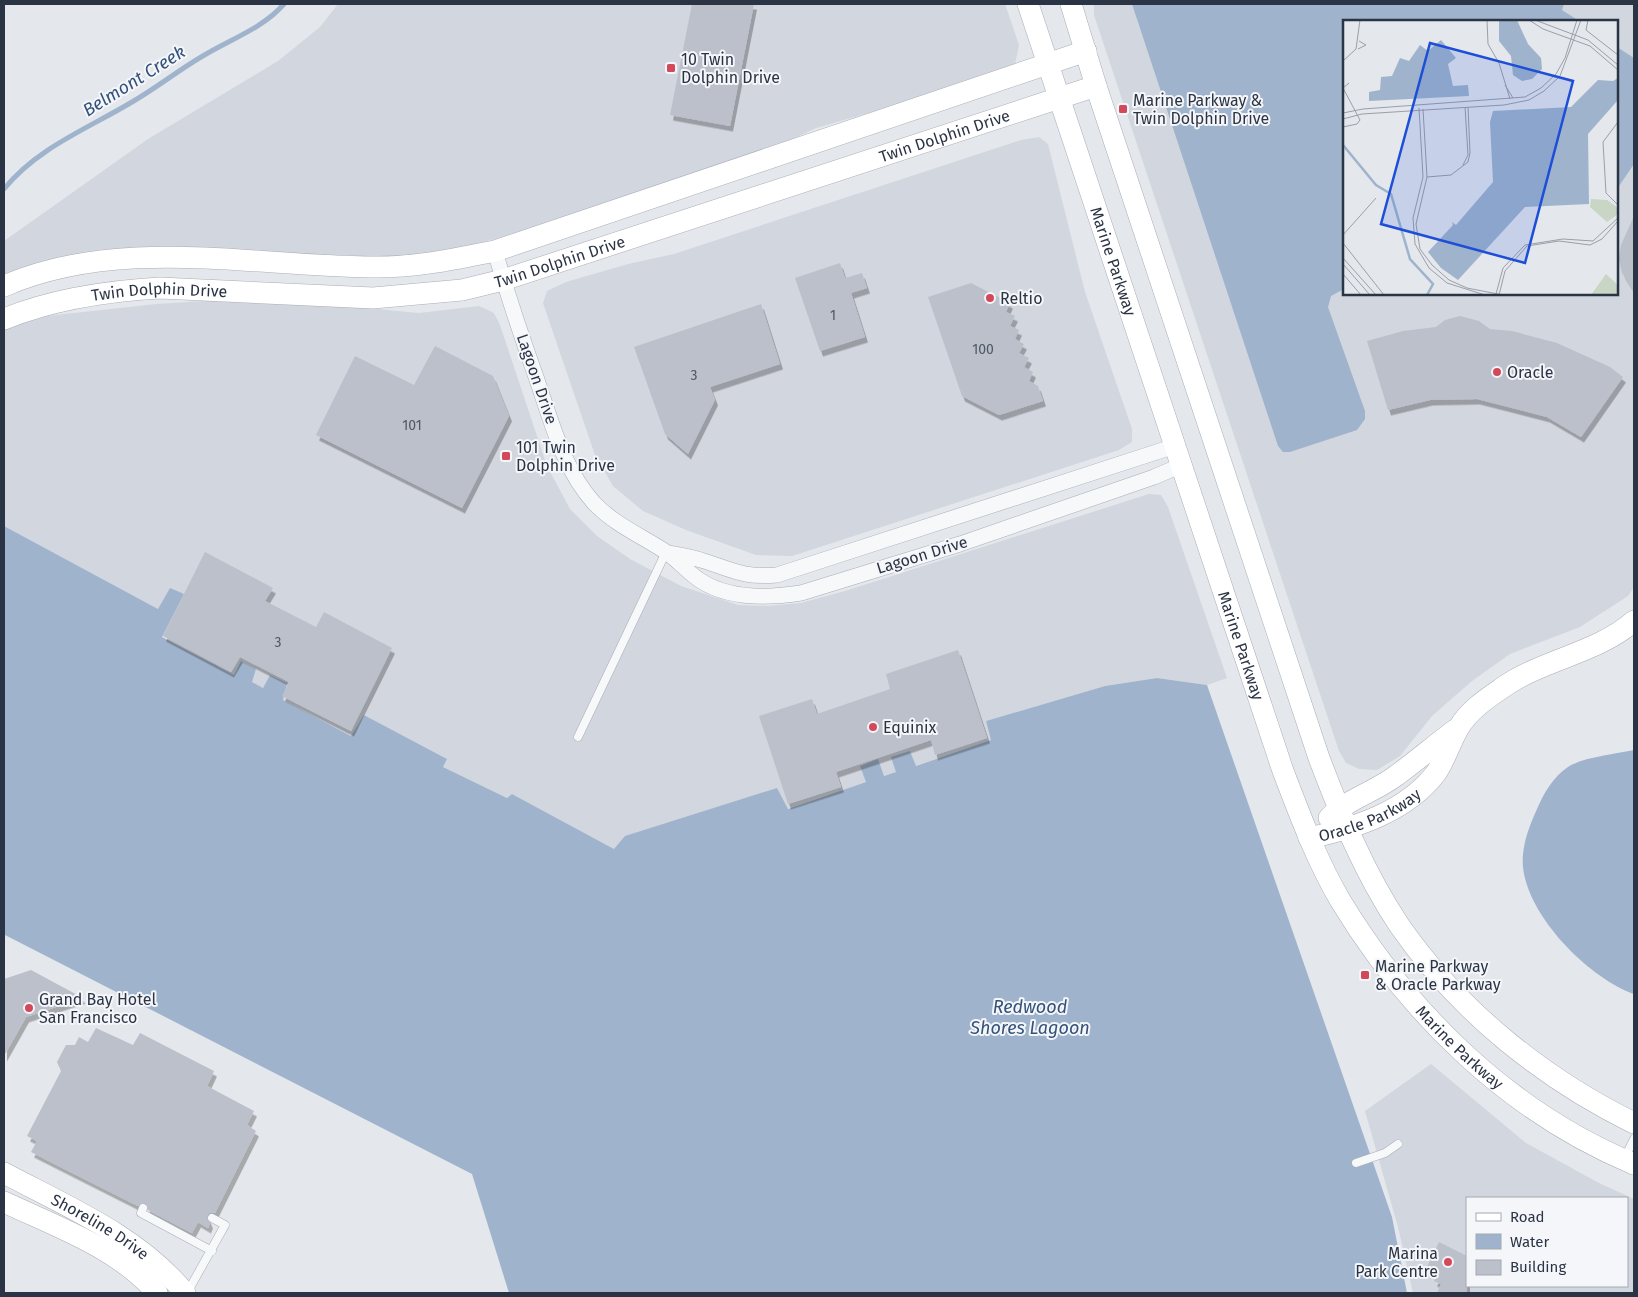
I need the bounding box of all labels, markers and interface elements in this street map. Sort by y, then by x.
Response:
inset map [1343,20,1618,295]
water label: Belmont Creek [79,41,190,121]
place label: 10 Twin Dolphin Drive [681,50,780,87]
marker: 10 Twin Dolphin Drive [665,62,677,74]
place label: Marine Parkway & Twin Dolphin Drive [1133,91,1269,128]
marker: Marine Parkway & Twin Dolphin Drive [1117,103,1129,115]
street label: Twin Dolphin Drive [877,105,1012,166]
street label: Marine Parkway [1087,204,1140,318]
street label: Twin Dolphin Drive [492,231,627,291]
street label: Twin Dolphin Drive [90,278,228,305]
place label: Reltio [1000,289,1042,308]
marker: Reltio [984,292,996,304]
house number: 1 [830,307,836,324]
street label: Lagoon Drive [513,331,561,427]
house number: 100 [972,341,994,358]
place label: Oracle [1507,363,1553,382]
marker: Oracle [1491,366,1503,378]
house number: 3 [691,367,698,384]
house number: 101 [402,417,422,434]
place label: 101 Twin Dolphin Drive [516,438,615,475]
marker: 101 Twin Dolphin Drive [500,450,512,462]
street label: Lagoon Drive [874,532,970,578]
street label: Marine Parkway [1214,589,1268,702]
house number: 3 [275,634,282,651]
place label: Equinix [883,718,937,737]
marker: Equinix [867,721,879,733]
street label: Oracle Parkway [1317,784,1424,845]
place label: Marine Parkway & Oracle Parkway [1375,957,1501,994]
marker: Marine Parkway & Oracle Parkway [1359,969,1371,981]
place label: Grand Bay Hotel San Francisco [39,990,156,1027]
water label: Redwood Shores Lagoon [969,996,1090,1039]
street label: Marine Parkway [1412,1001,1508,1093]
marker: Grand Bay Hotel San Francisco [23,1002,35,1014]
street label: Shoreline Drive [48,1190,153,1263]
legend [1466,1197,1628,1287]
text: Road [1510,1208,1545,1226]
text: Water [1510,1233,1549,1251]
place label: Marina Park Centre [1355,1244,1438,1281]
marker: Marina Park Centre [1442,1256,1454,1268]
text: Building [1510,1258,1566,1276]

